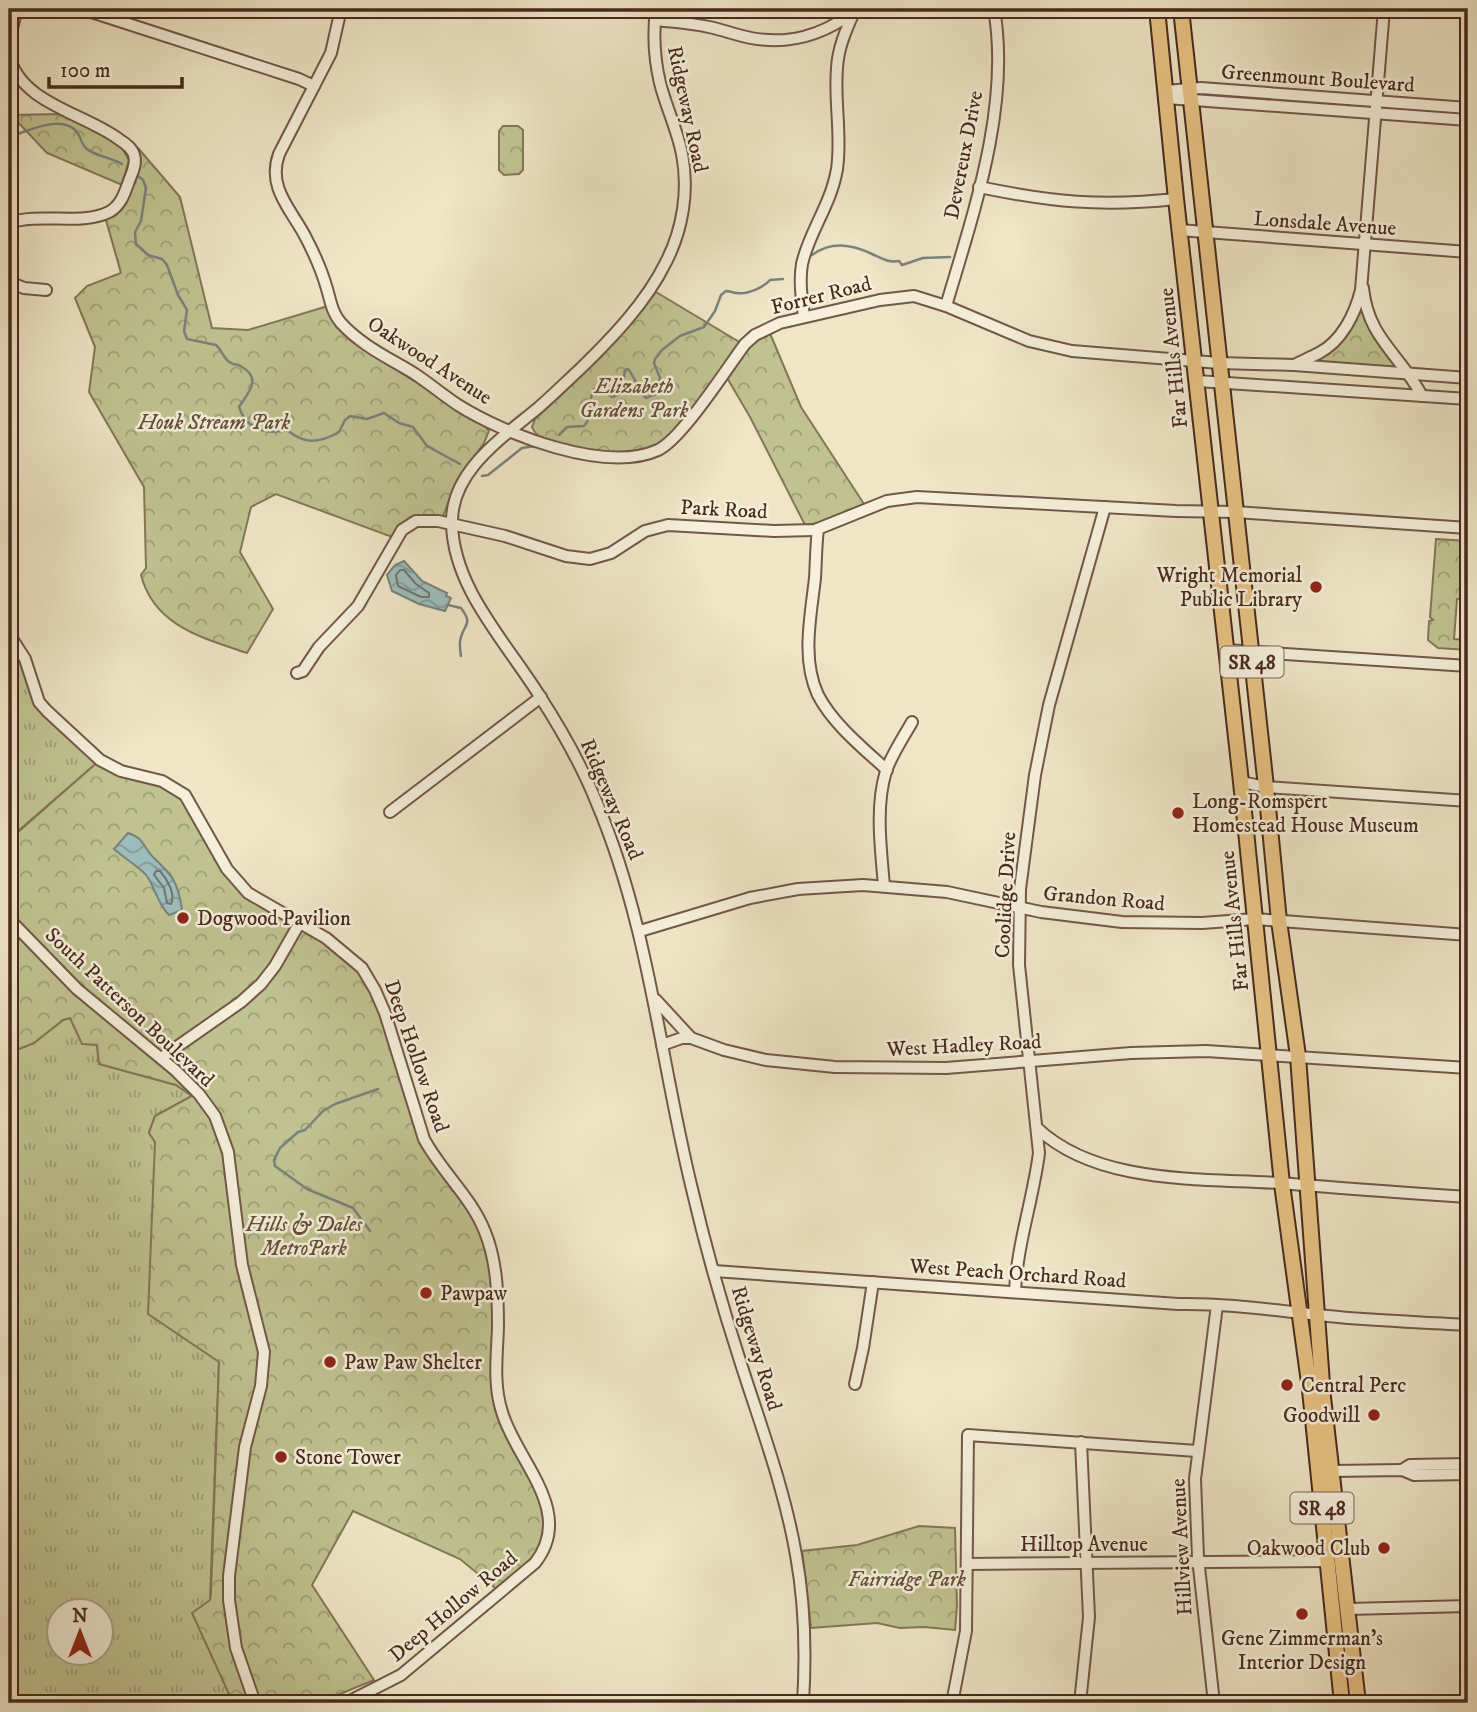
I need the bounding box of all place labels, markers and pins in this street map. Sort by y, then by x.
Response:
place label: Wright Memorial Public Library [1155,563,1303,613]
marker: Wright Memorial Public Library [1308,579,1324,595]
place label: Long-Romspert Homestead House Museum [1192,789,1419,839]
marker: Long-Romspert Homestead House Museum [1170,805,1186,821]
place label: Dogwood Pavilion [197,906,351,932]
marker: Dogwood Pavilion [175,910,191,926]
place label: Pawpaw [440,1281,508,1307]
marker: Pawpaw [418,1285,434,1301]
place label: Paw Paw Shelter [344,1350,482,1376]
marker: Paw Paw Shelter [322,1354,338,1370]
place label: Central Perc [1301,1373,1406,1399]
marker: Central Perc [1279,1377,1295,1393]
place label: Goodwill [1283,1403,1361,1429]
marker: Goodwill [1366,1407,1382,1423]
place label: Stone Tower [295,1445,401,1471]
marker: Stone Tower [273,1449,289,1465]
place label: Oakwood Club [1247,1536,1370,1562]
marker: Oakwood Club [1376,1540,1392,1556]
marker: Gene Zimmerman's Interior Design [1294,1606,1310,1622]
place label: Gene Zimmerman's Interior Design [1221,1626,1383,1676]

